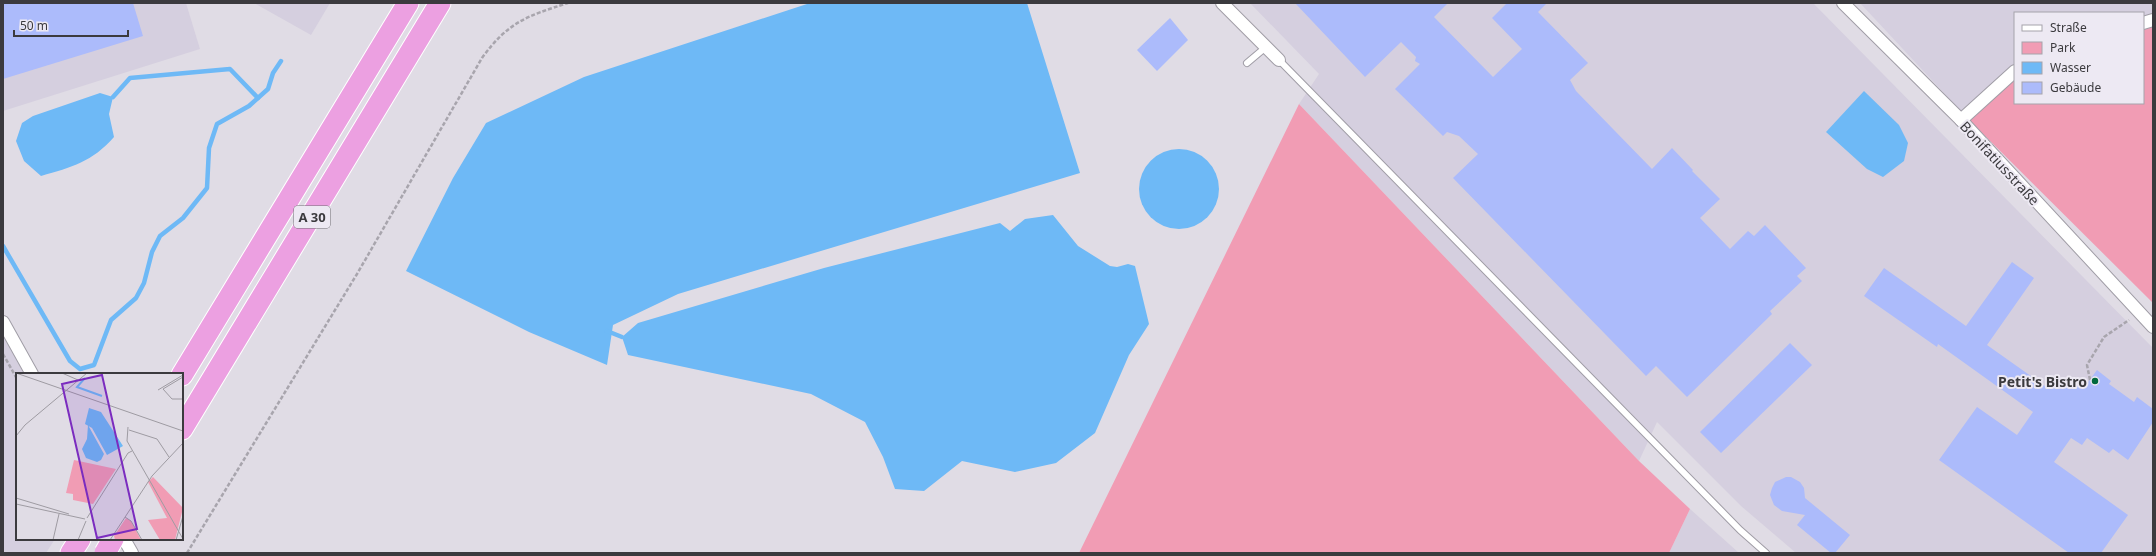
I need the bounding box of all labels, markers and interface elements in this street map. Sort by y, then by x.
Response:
scale bar [14,12,128,38]
legend [2014,12,2144,104]
text: 50 m [20,17,48,34]
text: Straße [2050,19,2087,36]
text: Park [2050,39,2076,56]
text: Wasser [2050,59,2091,76]
text: Gebäude [2050,79,2101,96]
street label: Bonifatiusstraße [1956,117,2044,209]
road number: A 30 [294,206,330,228]
place label: Petit's Bistro [1998,372,2087,391]
inset map [16,373,183,540]
marker: Petit's Bistro [2090,376,2100,386]

